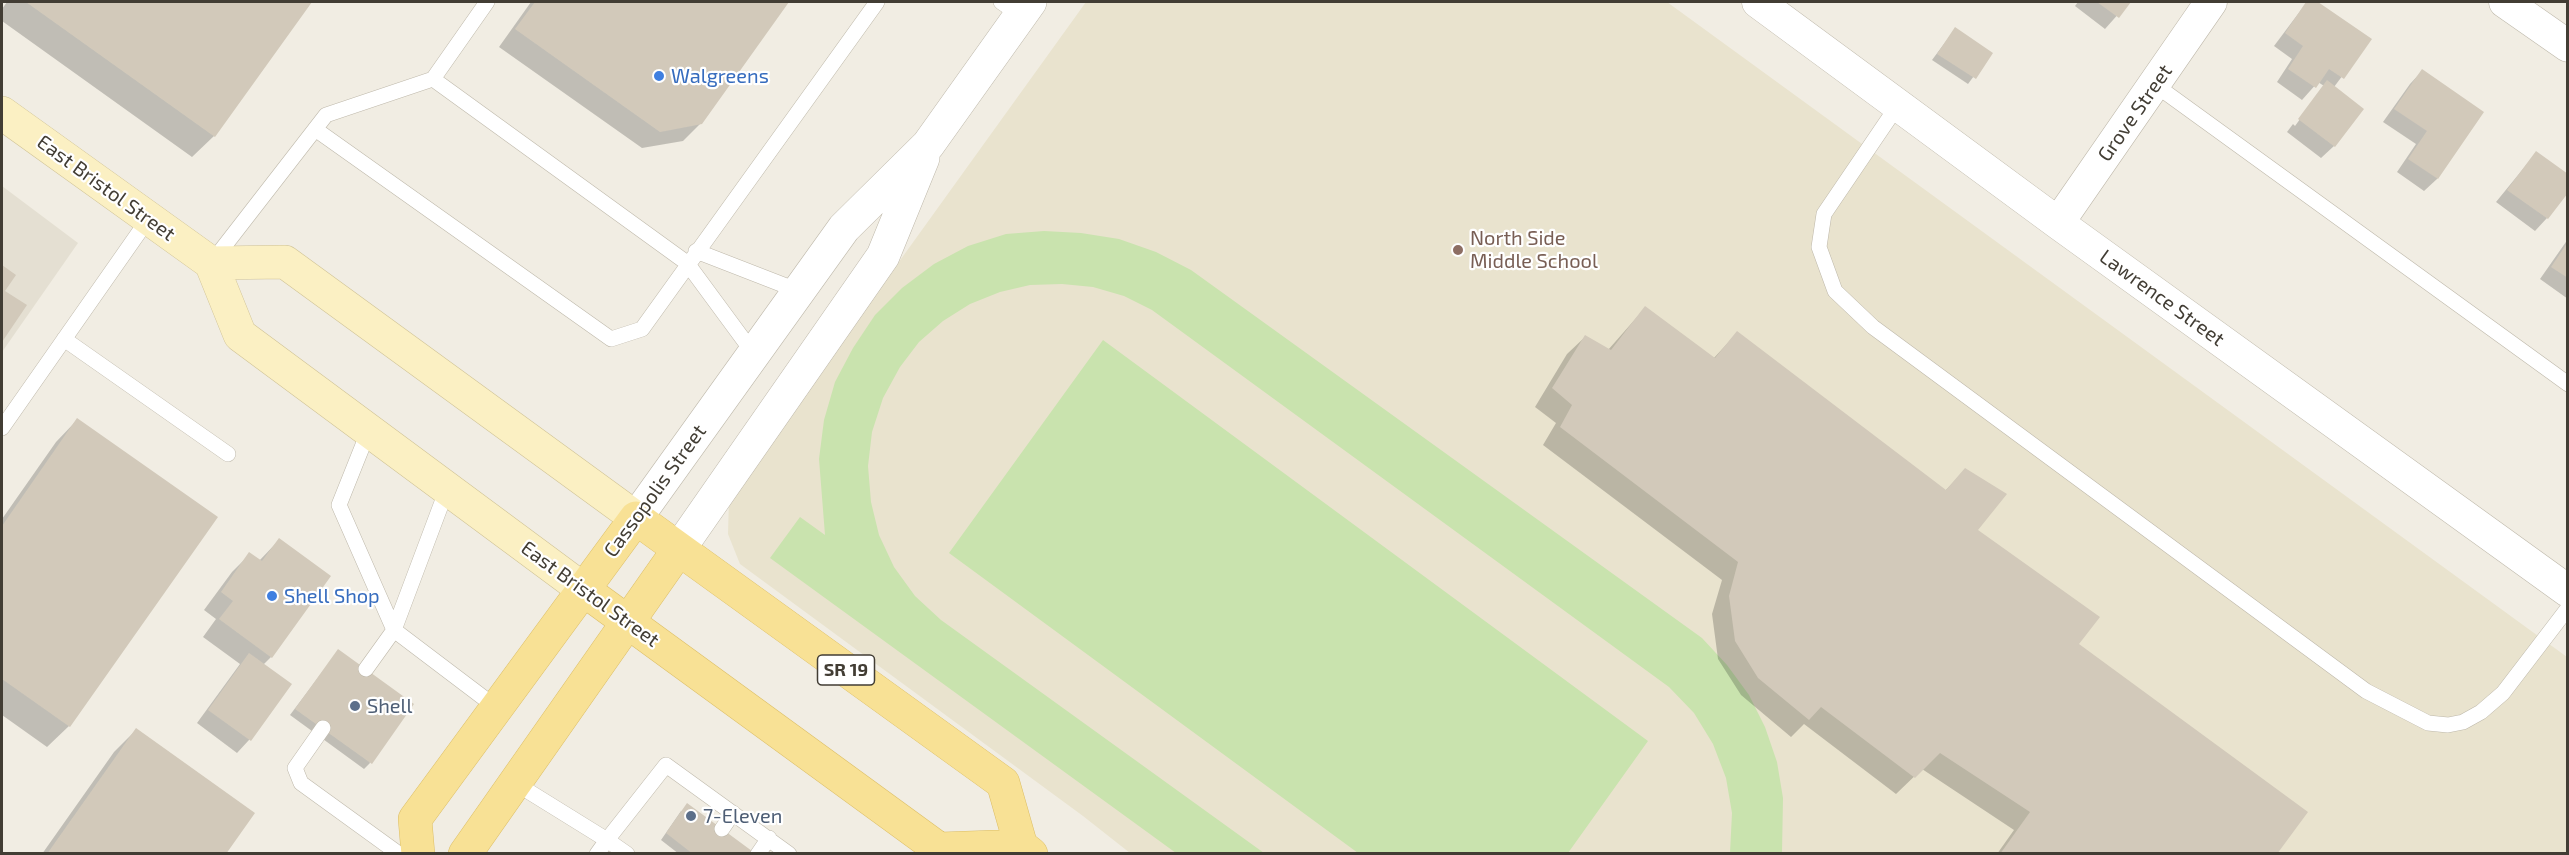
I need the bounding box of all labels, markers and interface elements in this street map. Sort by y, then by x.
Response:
street label: Grove Street [2093,60,2177,166]
place label: Walgreens [671,64,769,88]
marker: Walgreens [652,69,666,83]
street label: East Bristol Street [32,130,180,246]
place label: North Side Middle School [1470,226,1598,273]
marker: North Side Middle School [1451,243,1465,257]
street label: Lawrence Street [2095,245,2229,351]
street label: Cassopolis Street [599,420,711,562]
street label: East Bristol Street [516,536,664,652]
place label: Shell Shop [284,584,380,608]
marker: Shell Shop [265,589,279,603]
road number: SR 19 [818,655,874,685]
place label: Shell [367,694,412,718]
marker: Shell [348,699,362,713]
place label: 7-Eleven [703,804,782,828]
marker: 7-Eleven [684,809,698,823]

